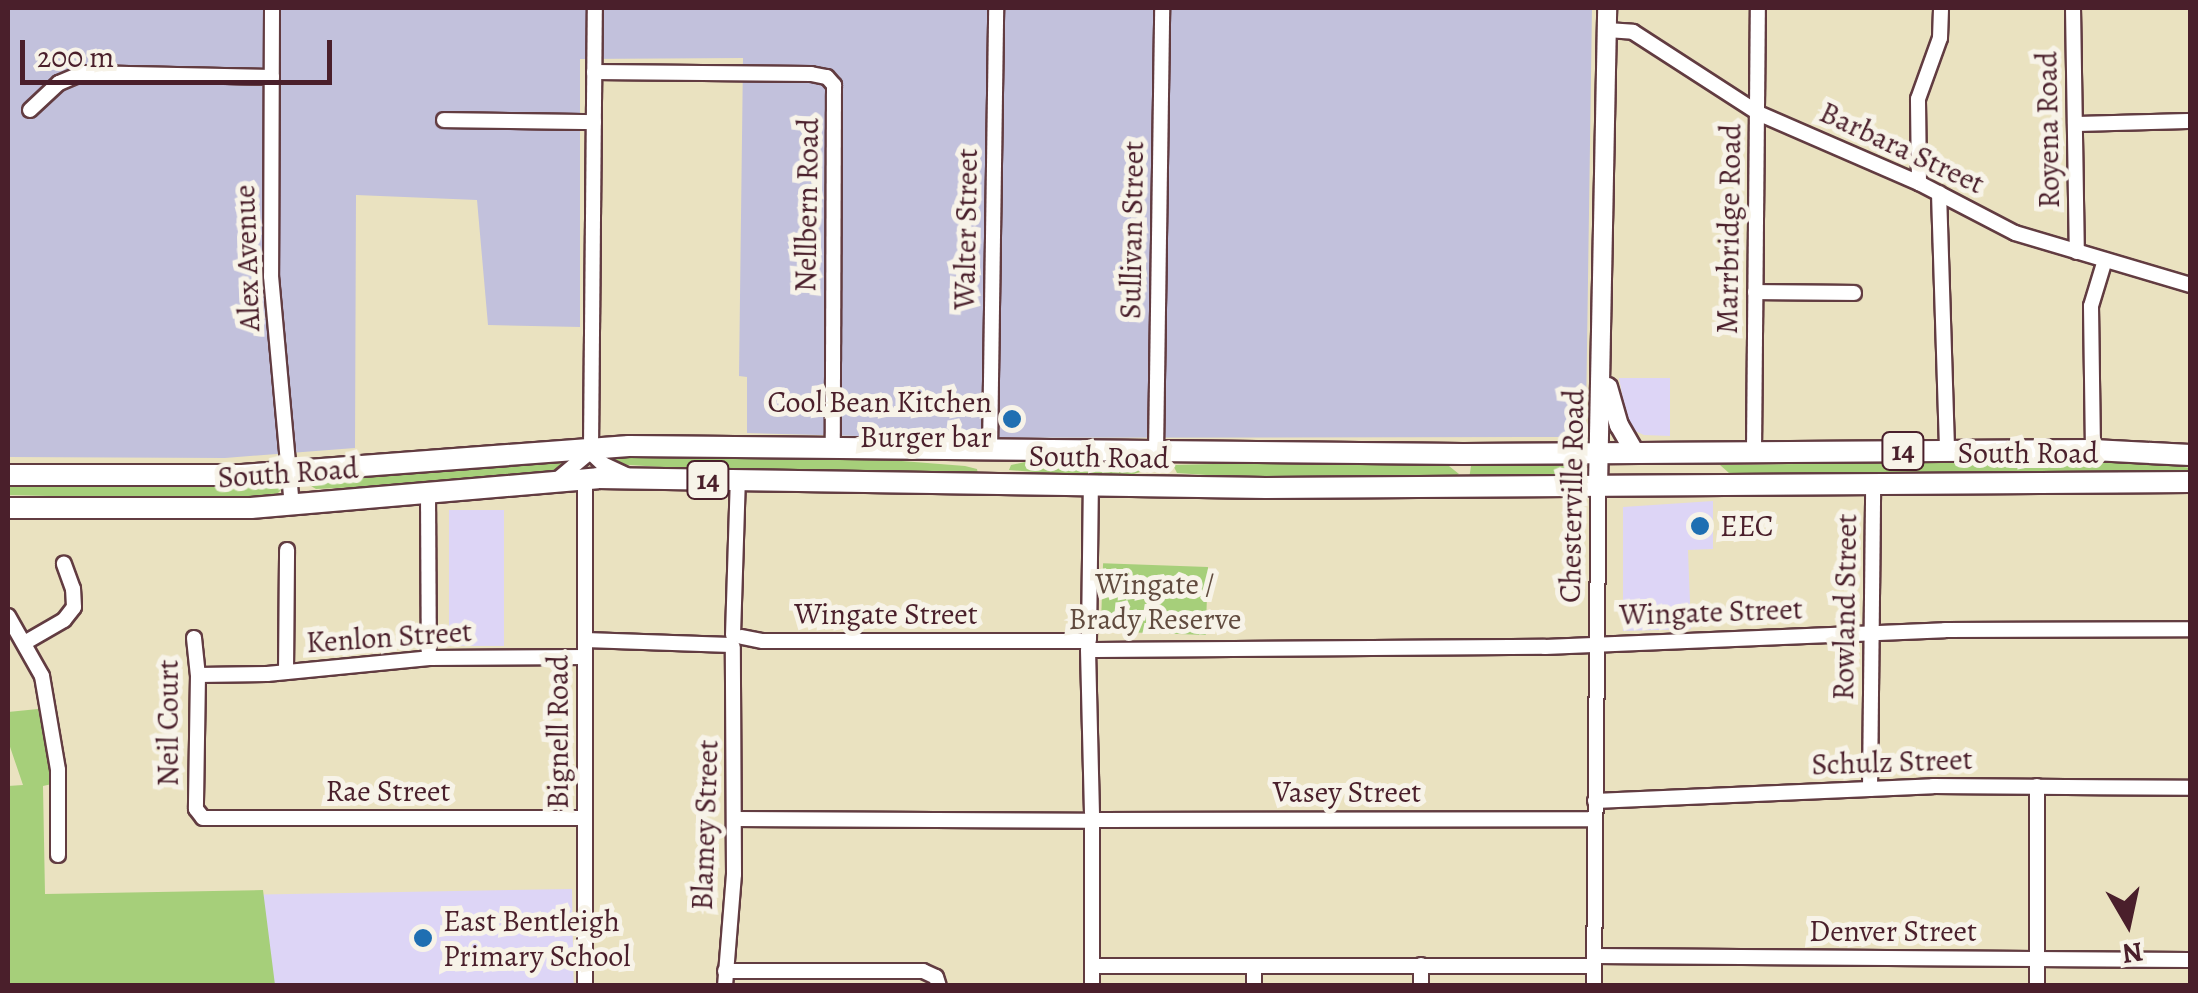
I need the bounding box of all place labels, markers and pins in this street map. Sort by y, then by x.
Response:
place label: Cool Bean Kitchen Burger bar [767,384,992,454]
marker: Cool Bean Kitchen Burger bar [1001,408,1023,430]
place label: EEC [1720,508,1774,544]
marker: EEC [1689,515,1711,537]
place label: East Bentleigh Primary School [443,903,631,974]
marker: East Bentleigh Primary School [412,927,434,949]

